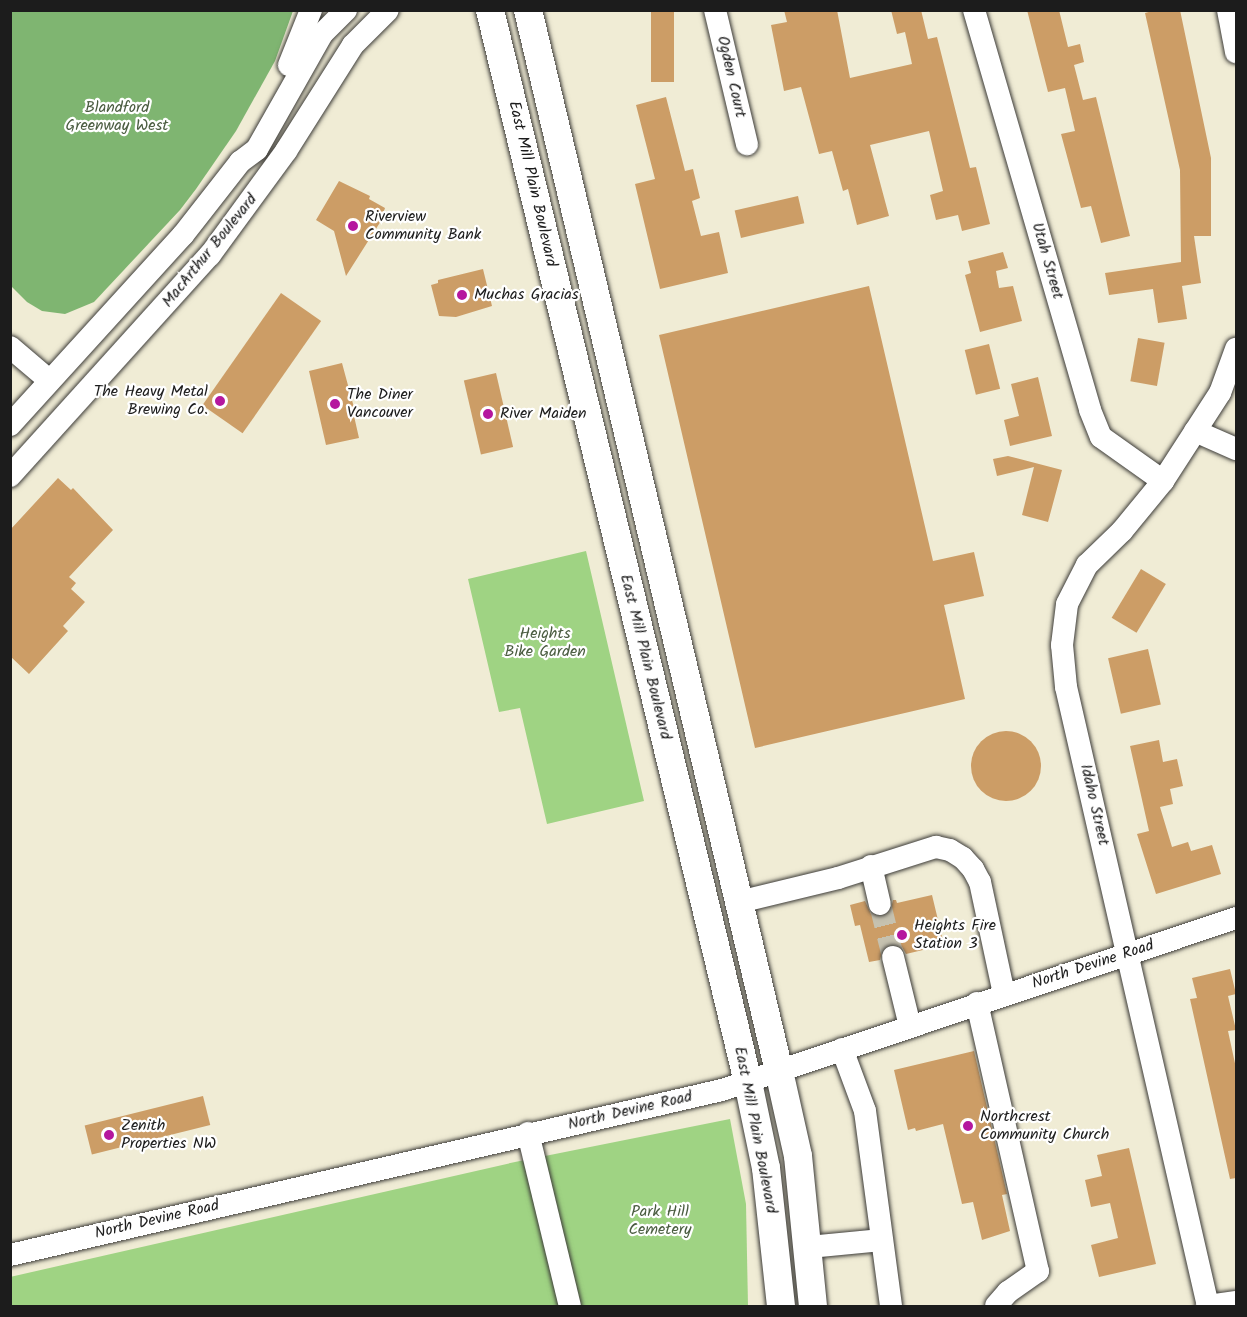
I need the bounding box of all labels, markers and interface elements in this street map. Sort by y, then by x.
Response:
street label: Ogden Court [712,34,750,120]
park label: Blandford Greenway West [66,98,168,136]
street label: East Mill Plain Boulevard [504,99,560,269]
street label: MacArthur Boulevard [158,190,262,312]
place label: Riverview Community Bank [365,207,481,245]
marker: Riverview Community Bank [346,219,360,233]
street label: Utah Street [1027,220,1067,302]
place label: Muchas Gracias [474,285,579,305]
marker: Muchas Gracias [455,288,469,302]
place label: The Heavy Metal Brewing Co. [94,382,208,420]
place label: The Diner Vancouver [347,385,413,423]
marker: The Heavy Metal Brewing Co. [213,394,227,408]
marker: The Diner Vancouver [328,397,342,411]
place label: River Maiden [500,404,586,424]
marker: River Maiden [481,407,495,421]
street label: East Mill Plain Boulevard [615,572,675,742]
park label: Heights Bike Garden [504,624,586,662]
street label: Idaho Street [1075,762,1113,848]
place label: Heights Fire Station 3 [914,916,996,954]
marker: Heights Fire Station 3 [895,928,909,942]
street label: North Devine Road [1030,936,1156,994]
street label: East Mill Plain Boulevard [729,1045,781,1215]
street label: North Devine Road [566,1087,694,1135]
place label: Northcrest Community Church [980,1107,1109,1145]
place label: Zenith Properties NW [121,1116,216,1154]
marker: Northcrest Community Church [961,1119,975,1133]
marker: Zenith Properties NW [102,1128,116,1142]
street label: North Devine Road [93,1196,221,1244]
park label: Park Hill Cemetery [629,1202,691,1240]

